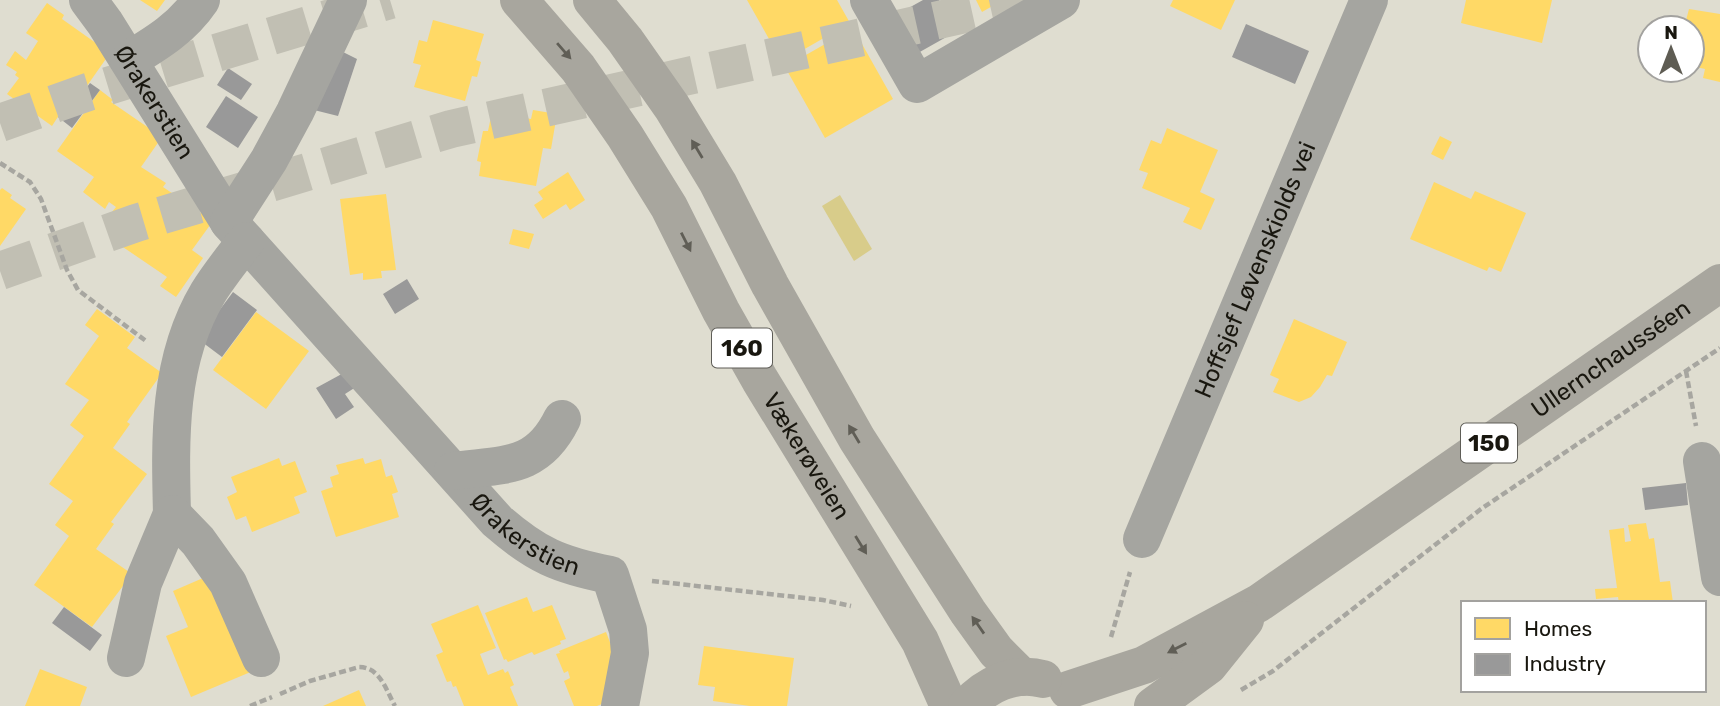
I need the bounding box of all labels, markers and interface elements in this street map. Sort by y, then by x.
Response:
north arrow [1636,14,1706,84]
text: N [1664,21,1678,44]
street label: Ørakerstien [109,40,200,164]
one-way arrow [556,43,571,60]
street label: Hoffsjef Løvenskiolds vei [1189,138,1322,402]
one-way arrow [691,140,704,159]
one-way arrow [681,232,692,252]
street label: Ullernchausséen [1526,294,1696,424]
road number: 160 [712,328,772,368]
street label: Vækerøveien [757,388,856,525]
road number: 150 [1461,424,1517,462]
one-way arrow [848,425,861,444]
street label: Ørakerstien [465,487,583,581]
one-way arrow [855,535,868,555]
legend [1461,601,1706,692]
one-way arrow [971,616,985,634]
text: Homes [1524,616,1592,641]
one-way arrow [1167,642,1187,653]
text: Industry [1524,651,1606,676]

